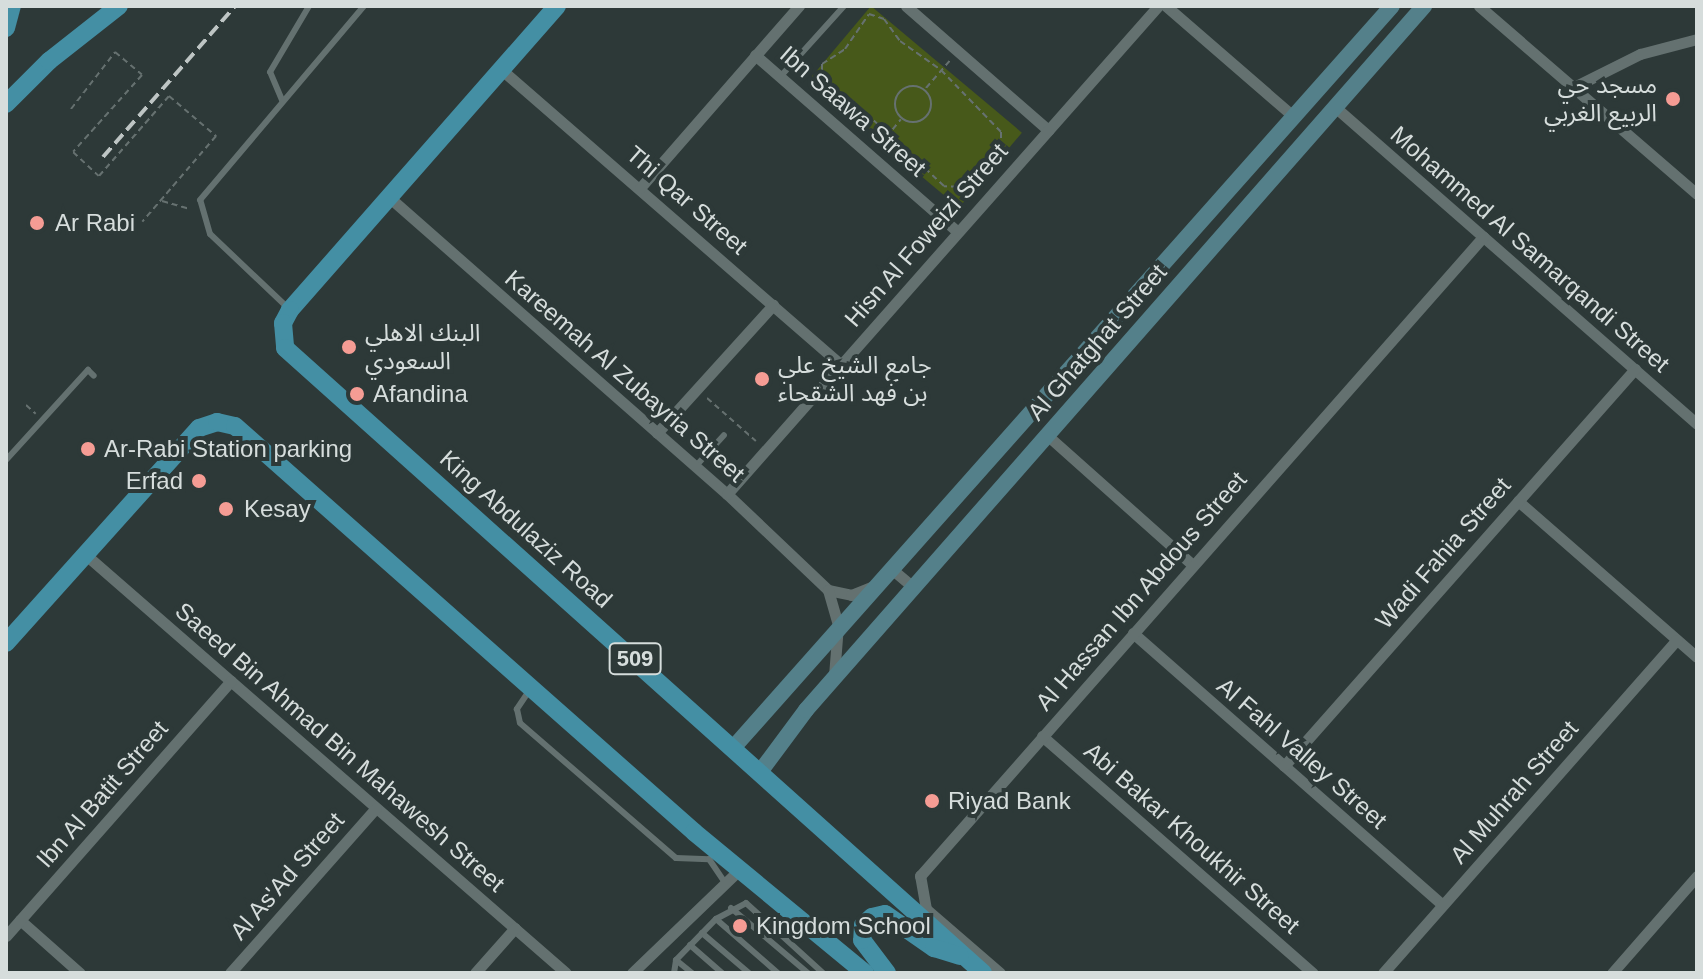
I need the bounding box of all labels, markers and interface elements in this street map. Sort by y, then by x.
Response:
street label: Ibn Saawa Street [774,40,932,182]
place label: مسجد حي الربيع الغربي [1544,71,1657,127]
marker: مسجد حي الربيع الغربي [1664,90,1682,108]
street label: Mohammed Al Samarqandi Street [1384,120,1676,378]
street label: Hisn Al Foweizi Street [838,137,1014,333]
street label: Thi Qar Street [621,140,753,260]
place label: Ar Rabi [55,209,135,237]
marker: Ar Rabi [26,212,48,234]
street label: Al Ghatghat Street [1021,258,1173,426]
street label: Kareemah Al Zubayria Street [499,264,751,488]
place label: البنك الاهلي السعودي [365,319,481,375]
marker: البنك الاهلي السعودي [340,338,358,356]
place label: جامع الشيخ علي بن فهد الشقحاء [778,351,932,407]
marker: جامع الشيخ علي بن فهد الشقحاء [753,370,771,388]
place label: Afandina [373,380,468,408]
marker: Afandina [348,385,366,403]
place label: Ar-Rabi Station parking [104,435,352,463]
marker: Ar-Rabi Station parking [79,440,97,458]
street label: King Abdulaziz Road [434,444,618,614]
street label: Al Hassan Ibn Abdous Street [1029,465,1253,717]
place label: Erfad [126,467,183,495]
street label: Wadi Fahia Street [1369,471,1517,635]
marker: Erfad [190,472,208,490]
place label: Kesay [244,495,311,523]
marker: Kesay [215,498,237,520]
street label: Saeed Bin Ahmad Bin Mahawesh Street [169,596,511,898]
road number: 509 [607,641,663,677]
street label: Al Fahl Valley Street [1211,671,1393,835]
street label: Ibn Al Batit Street [30,714,174,874]
street label: Al Muhrah Street [1444,715,1584,869]
street label: Abi Bakar Khoukhir Street [1078,737,1306,939]
place label: Riyad Bank [948,787,1071,815]
marker: Riyad Bank [923,792,941,810]
street label: Al As'Ad Street [223,806,351,946]
place label: Kingdom School [756,912,931,940]
marker: Kingdom School [731,917,749,935]

